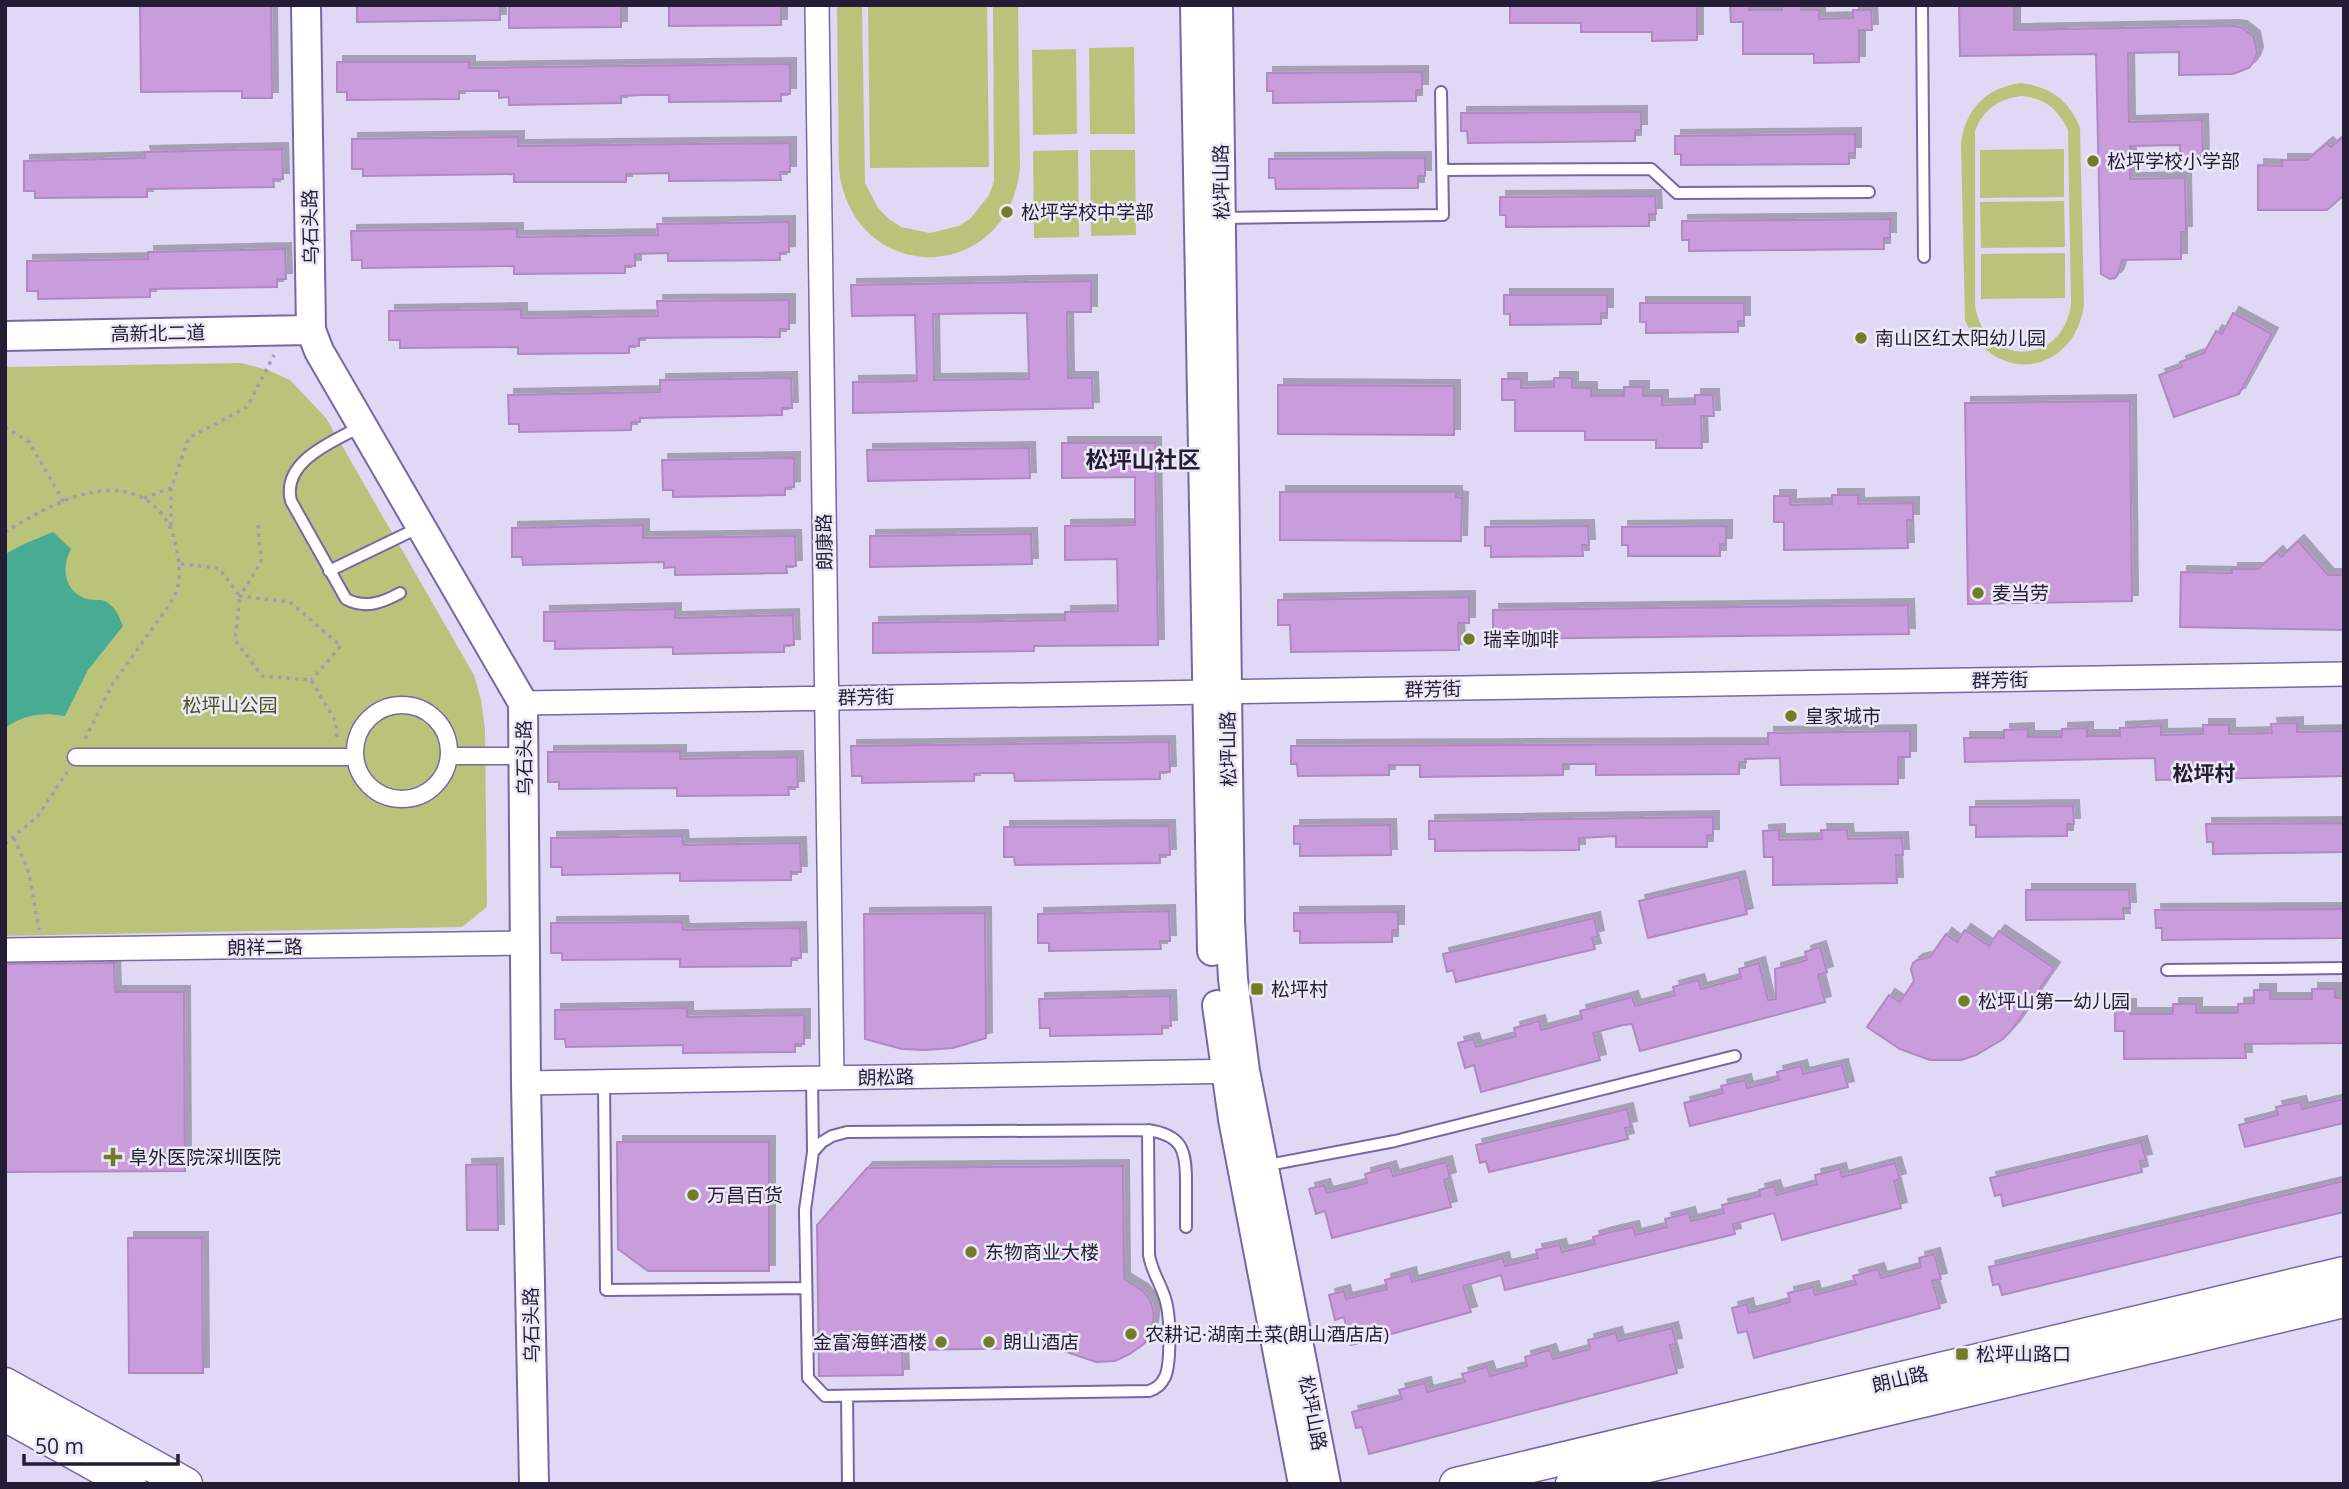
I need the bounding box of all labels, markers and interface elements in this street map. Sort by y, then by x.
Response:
street label: 松坪山路 [1207,144,1235,220]
place label: 松坪学校小学部 [2107,148,2240,174]
marker: 松坪学校小学部 [2085,153,2101,169]
street label: 乌石头路 [296,189,324,265]
place label: 松坪学校中学部 [1021,199,1154,225]
marker: 松坪学校中学部 [999,204,1015,220]
street label: 高新北二道 [110,319,206,347]
place label: 南山区红太阳幼儿园 [1875,325,2046,351]
marker: 南山区红太阳幼儿园 [1853,330,1869,346]
district label: 松坪山社区 [1086,443,1201,475]
street label: 朗康路 [811,513,837,571]
place label: 麦当劳 [1992,580,2049,606]
marker: 麦当劳 [1970,585,1986,601]
place label: 瑞幸咖啡 [1483,626,1559,652]
marker: 瑞幸咖啡 [1461,631,1477,647]
street label: 群芳街 [1971,667,2029,693]
street label: 群芳街 [1404,676,1462,702]
street label: 群芳街 [837,684,895,710]
park label: 松坪山公园 [182,692,278,718]
place label: 皇家城市 [1805,703,1881,729]
marker: 皇家城市 [1783,708,1799,724]
street label: 松坪山路 [1214,711,1242,787]
street label: 乌石头路 [510,720,538,796]
district label: 松坪村 [2173,759,2236,787]
street label: 朗祥二路 [227,933,303,961]
place label: 松坪村 [1271,976,1328,1002]
marker: 松坪村 [1249,981,1265,997]
place label: 松坪山第一幼儿园 [1978,988,2130,1014]
marker: 松坪山第一幼儿园 [1956,993,1972,1009]
street label: 朗松路 [857,1064,915,1090]
place label: 阜外医院深圳医院 [129,1144,281,1170]
marker: 阜外医院深圳医院 [103,1147,123,1167]
place label: 万昌百货 [707,1182,783,1208]
marker: 万昌百货 [685,1187,701,1203]
place label: 东物商业大楼 [985,1239,1099,1265]
marker: 东物商业大楼 [963,1244,979,1260]
street label: 乌石头路 [517,1287,545,1363]
place label: 农耕记·湖南土菜(朗山酒店店) [1145,1321,1389,1347]
marker: 农耕记·湖南土菜(朗山酒店店) [1123,1326,1139,1342]
place label: 金富海鲜酒楼 [813,1329,927,1355]
place label: 朗山酒店 [1003,1329,1079,1355]
marker: 金富海鲜酒楼 [933,1334,949,1350]
marker: 朗山酒店 [981,1334,997,1350]
place label: 松坪山路口 [1976,1341,2071,1367]
marker: 松坪山路口 [1954,1346,1970,1362]
street label: 朗山路 [1869,1360,1931,1398]
street label: 松坪山路 [1293,1373,1333,1453]
scale bar [24,1422,178,1466]
text: 50 m [35,1432,84,1460]

